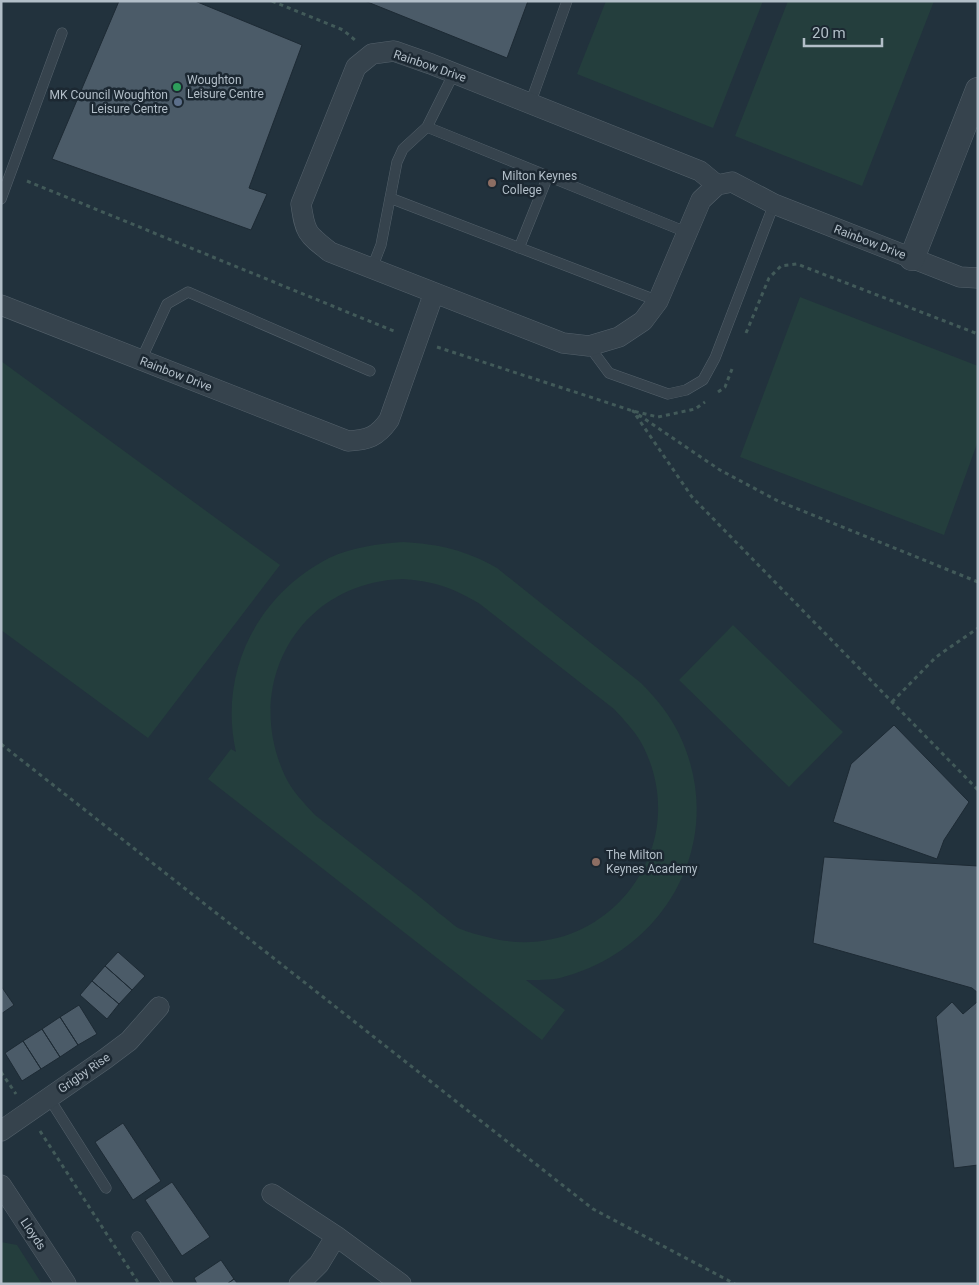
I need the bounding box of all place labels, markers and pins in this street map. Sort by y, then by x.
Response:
place label: Woughton Leisure Centre [187,73,264,101]
marker: Woughton Leisure Centre [171,81,183,93]
place label: MK Council Woughton Leisure Centre [49,88,168,116]
marker: MK Council Woughton Leisure Centre [172,96,184,108]
place label: Milton Keynes College [502,169,577,197]
marker: Milton Keynes College [486,177,498,189]
place label: The Milton Keynes Academy [606,848,698,876]
marker: The Milton Keynes Academy [590,856,602,868]

